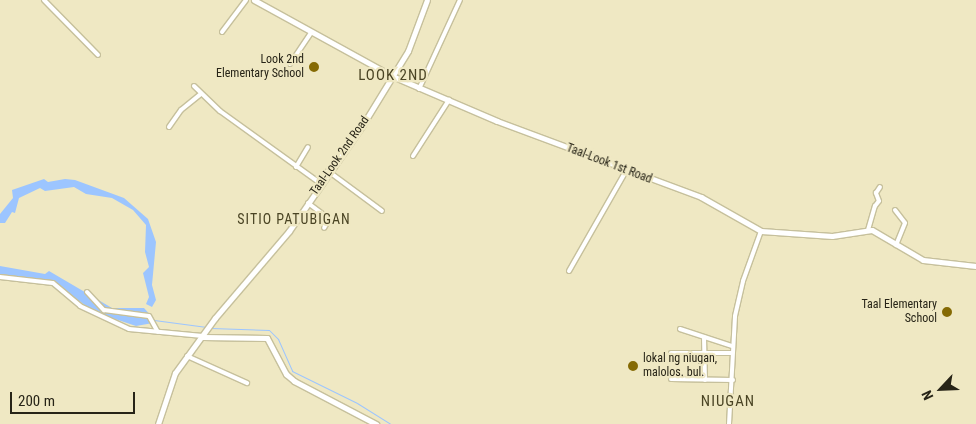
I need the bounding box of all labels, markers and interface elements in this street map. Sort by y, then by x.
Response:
place label: Look 2nd Elementary School [216,53,304,81]
marker: Look 2nd Elementary School [308,61,320,73]
district label: LOOK 2ND [357,67,429,85]
street label: Taal-Look 2nd Road [307,114,373,198]
street label: Taal-Look 1st Road [564,141,654,187]
district label: SITIO PATUBIGAN [235,211,353,227]
place label: Taal Elementary School [862,298,937,326]
marker: Taal Elementary School [941,306,953,318]
place label: lokal ng niugan, malolos. bul. [643,352,717,380]
marker: lokal ng niugan, malolos. bul. [627,360,639,372]
north arrow [916,364,966,414]
scale bar [12,382,138,414]
text: N [918,388,936,403]
text: 200 m [18,392,55,410]
district label: NIUGAN [700,393,756,411]

